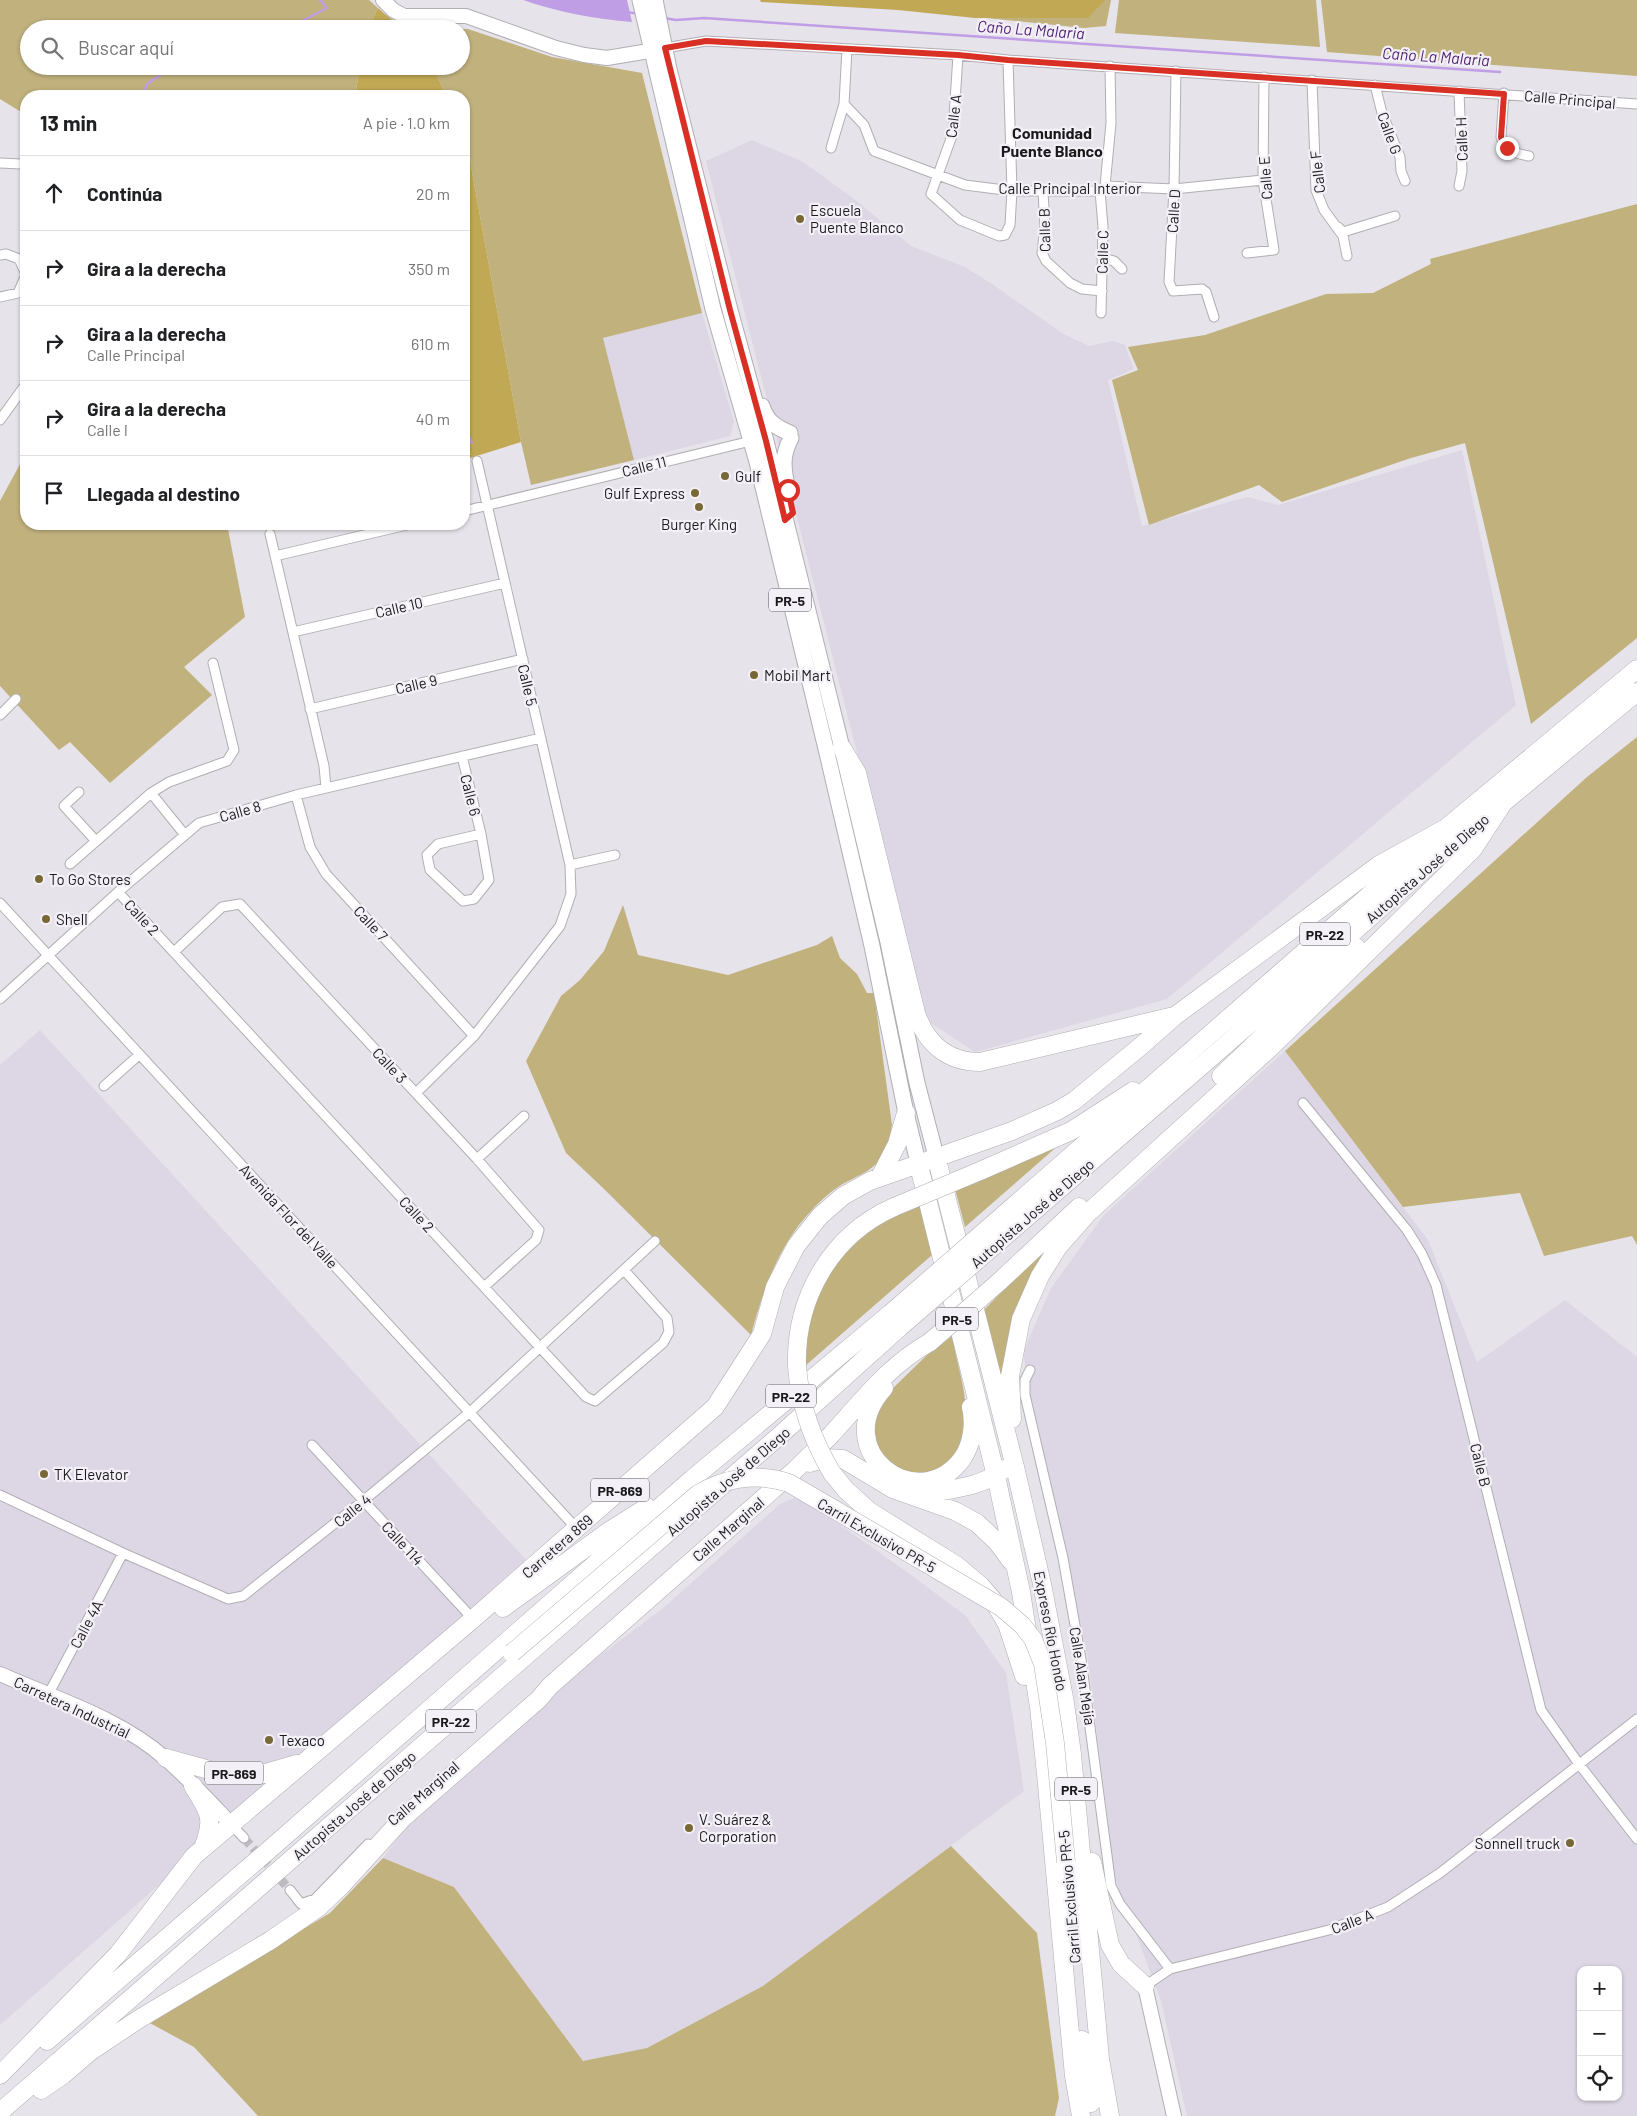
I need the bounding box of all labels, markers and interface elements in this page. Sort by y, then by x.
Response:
water label: Caño La Malaria [977,16,1085,42]
search box [20,20,470,75]
icon: search [38,34,66,62]
text: Buscar aquí [78,36,174,59]
water label: Caño La Malaria [1382,43,1490,69]
street label: Calle Principal [1524,86,1616,112]
street label: Calle A [941,93,965,139]
street label: Calle G [1374,109,1406,157]
text: 13 min [40,110,97,135]
text: A pie · 1.0 km [363,113,450,132]
street label: Calle H [1451,117,1471,161]
district label: Comunidad Puente Blanco [1001,123,1103,160]
route end [1496,137,1519,160]
street label: Calle F [1306,149,1328,194]
street label: Calle E [1254,156,1276,200]
icon: ahead [40,179,68,207]
street label: Calle Principal Interior [999,179,1142,197]
text: Continúa [87,182,162,205]
text: 20 m [416,184,450,203]
street label: Calle D [1163,189,1183,233]
place label: Escuela Puente Blanco [810,201,904,236]
street label: Calle B [1035,208,1053,252]
marker: Escuela Puente Blanco [794,213,806,225]
street label: Calle C [1093,230,1111,274]
icon: right [40,254,68,282]
text: Gira a la derecha [87,257,226,280]
text: 350 m [408,259,450,278]
text: Gira a la derecha [87,322,226,345]
icon: right [40,329,68,357]
text: 610 m [411,334,450,353]
text: Calle Principal [87,345,185,364]
text: Gira a la derecha [87,397,226,420]
icon: right [40,404,68,432]
text: 40 m [416,409,450,428]
text: Calle I [87,420,128,439]
street label: Calle 11 [620,452,668,480]
place label: Gulf [735,467,761,485]
marker: Gulf [719,470,731,482]
icon: arrive [40,479,68,507]
route start [777,479,800,502]
text: Llegada al destino [87,482,240,505]
place label: Gulf Express [604,484,685,502]
marker: Gulf Express [689,487,701,499]
marker: Burger King [693,501,705,513]
place label: Burger King [661,515,737,533]
road number: PR-5 [769,588,811,612]
street label: Calle 10 [373,593,425,621]
street label: Calle 5 [514,662,542,708]
place label: Mobil Mart [764,666,831,684]
marker: Mobil Mart [748,669,760,681]
street label: Calle 9 [393,670,439,698]
street label: Calle 6 [457,772,485,818]
street label: Calle 8 [217,797,263,825]
street label: Autopista José de Diego [1362,810,1492,926]
place label: To Go Stores [49,870,131,888]
marker: To Go Stores [33,873,45,885]
street label: Calle 2 [121,895,163,939]
street label: Calle 7 [350,902,392,944]
place label: Shell [56,910,88,928]
marker: Shell [40,913,52,925]
road number: PR-22 [1300,922,1350,946]
street label: Calle 3 [369,1043,411,1087]
street label: Autopista José de Diego [967,1155,1097,1271]
street label: Avenida Flor del Valle [236,1160,342,1272]
street label: Calle 2 [396,1192,438,1236]
road number: PR-5 [936,1308,978,1330]
road number: PR-22 [766,1384,816,1408]
street label: Autopista José de Diego [663,1423,793,1539]
street label: Calle B [1467,1441,1495,1489]
place label: TK Elevator [54,1465,129,1483]
marker: TK Elevator [38,1468,50,1480]
road number: PR-869 [591,1478,649,1502]
street label: Calle 4 [330,1490,374,1530]
street label: Calle Marginal [688,1493,768,1565]
street label: Carril Exclusivo PR-5 [815,1494,939,1576]
street label: Carretera 869 [518,1510,596,1582]
street label: Calle 114 [378,1517,428,1569]
street label: Expreso Río Hondo [1031,1569,1071,1693]
street label: Calle 4A [66,1597,106,1651]
street label: Calle Alan Mejía [1066,1626,1100,1726]
street label: Carretera Industrial [11,1672,133,1742]
road number: PR-22 [426,1710,476,1732]
place label: Texaco [279,1731,325,1749]
marker: Texaco [263,1734,275,1746]
street label: Autopista José de Diego [289,1747,419,1863]
street label: Calle Marginal [383,1757,463,1829]
road number: PR-869 [205,1762,263,1785]
road number: PR-5 [1055,1778,1097,1800]
place label: V. Suárez & Corporation [699,1810,777,1845]
marker: V. Suárez & Corporation [683,1822,695,1834]
street label: Carril Exclusivo PR-5 [1054,1830,1084,1964]
place label: Sonnell truck [1475,1834,1560,1852]
marker: Sonnell truck [1564,1837,1576,1849]
street label: Calle A [1328,1905,1376,1937]
map controls [1577,1966,1622,2101]
button: + [1577,1966,1622,2011]
button: − [1577,2011,1622,2056]
button: locate [1577,2056,1622,2101]

